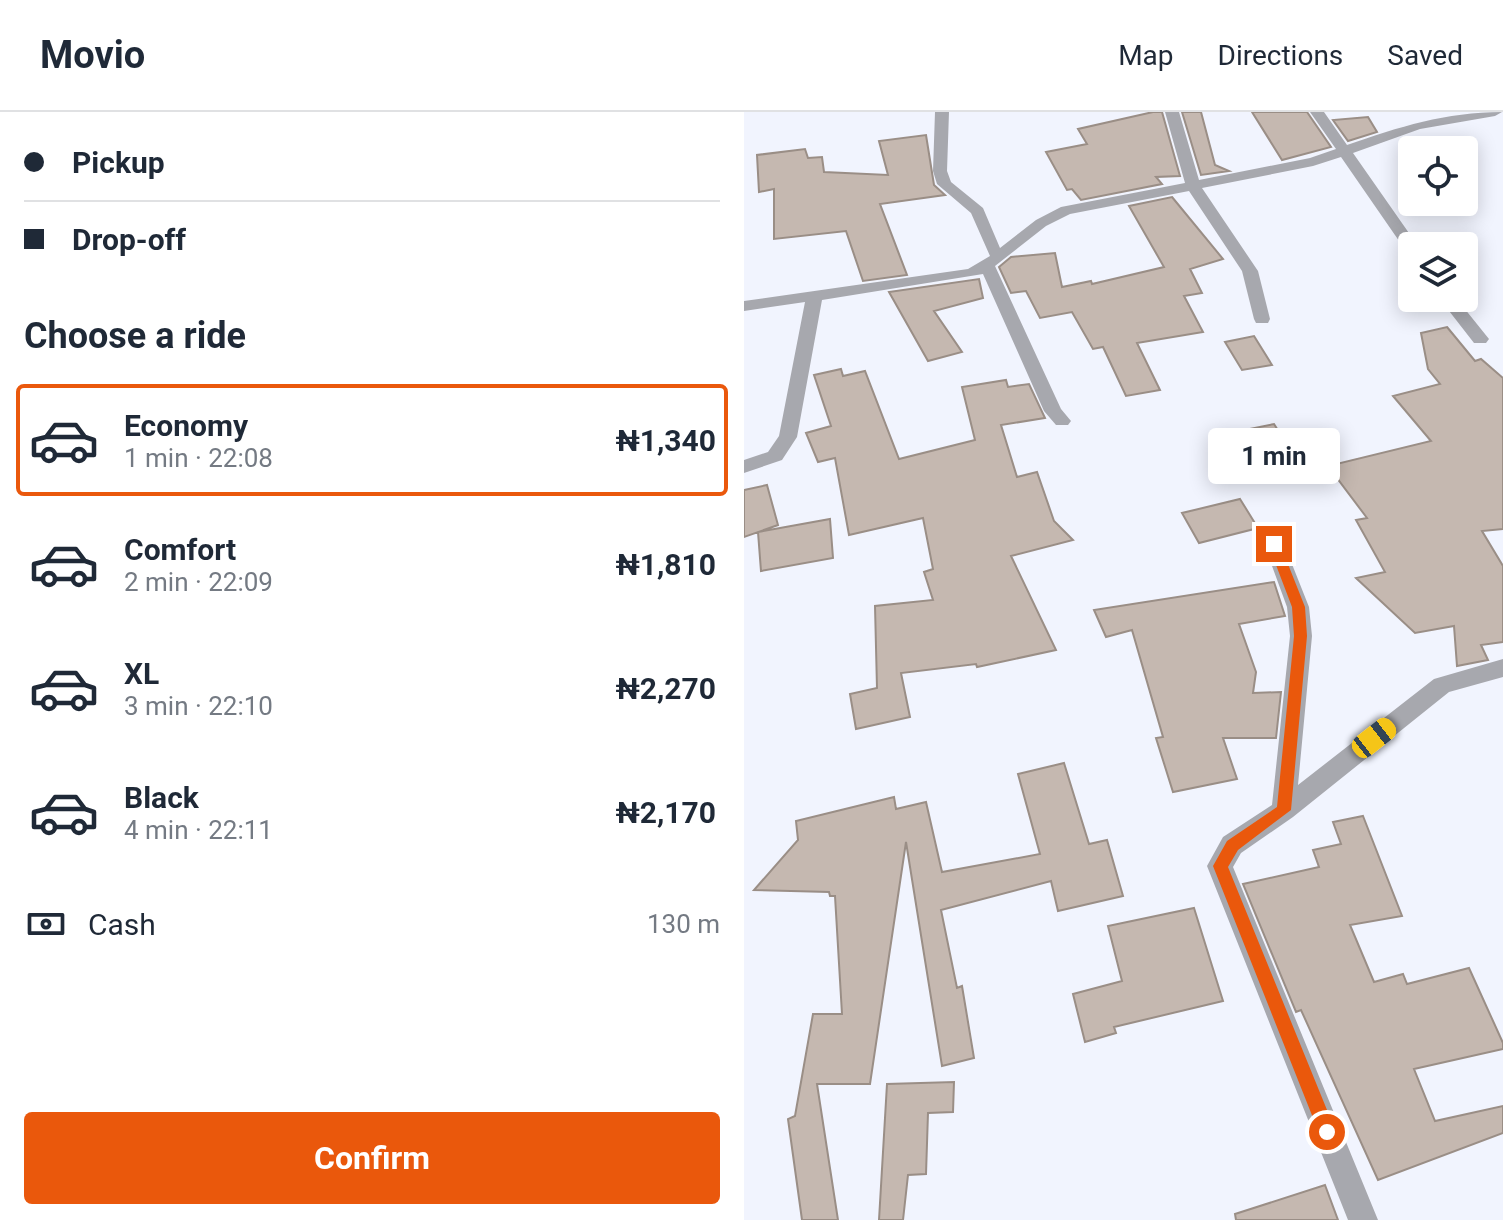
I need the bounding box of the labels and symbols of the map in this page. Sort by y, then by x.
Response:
callout: 1 min [1208,428,1340,484]
route end [1256,526,1292,562]
car [1348,714,1400,762]
route start [1309,1114,1345,1150]

